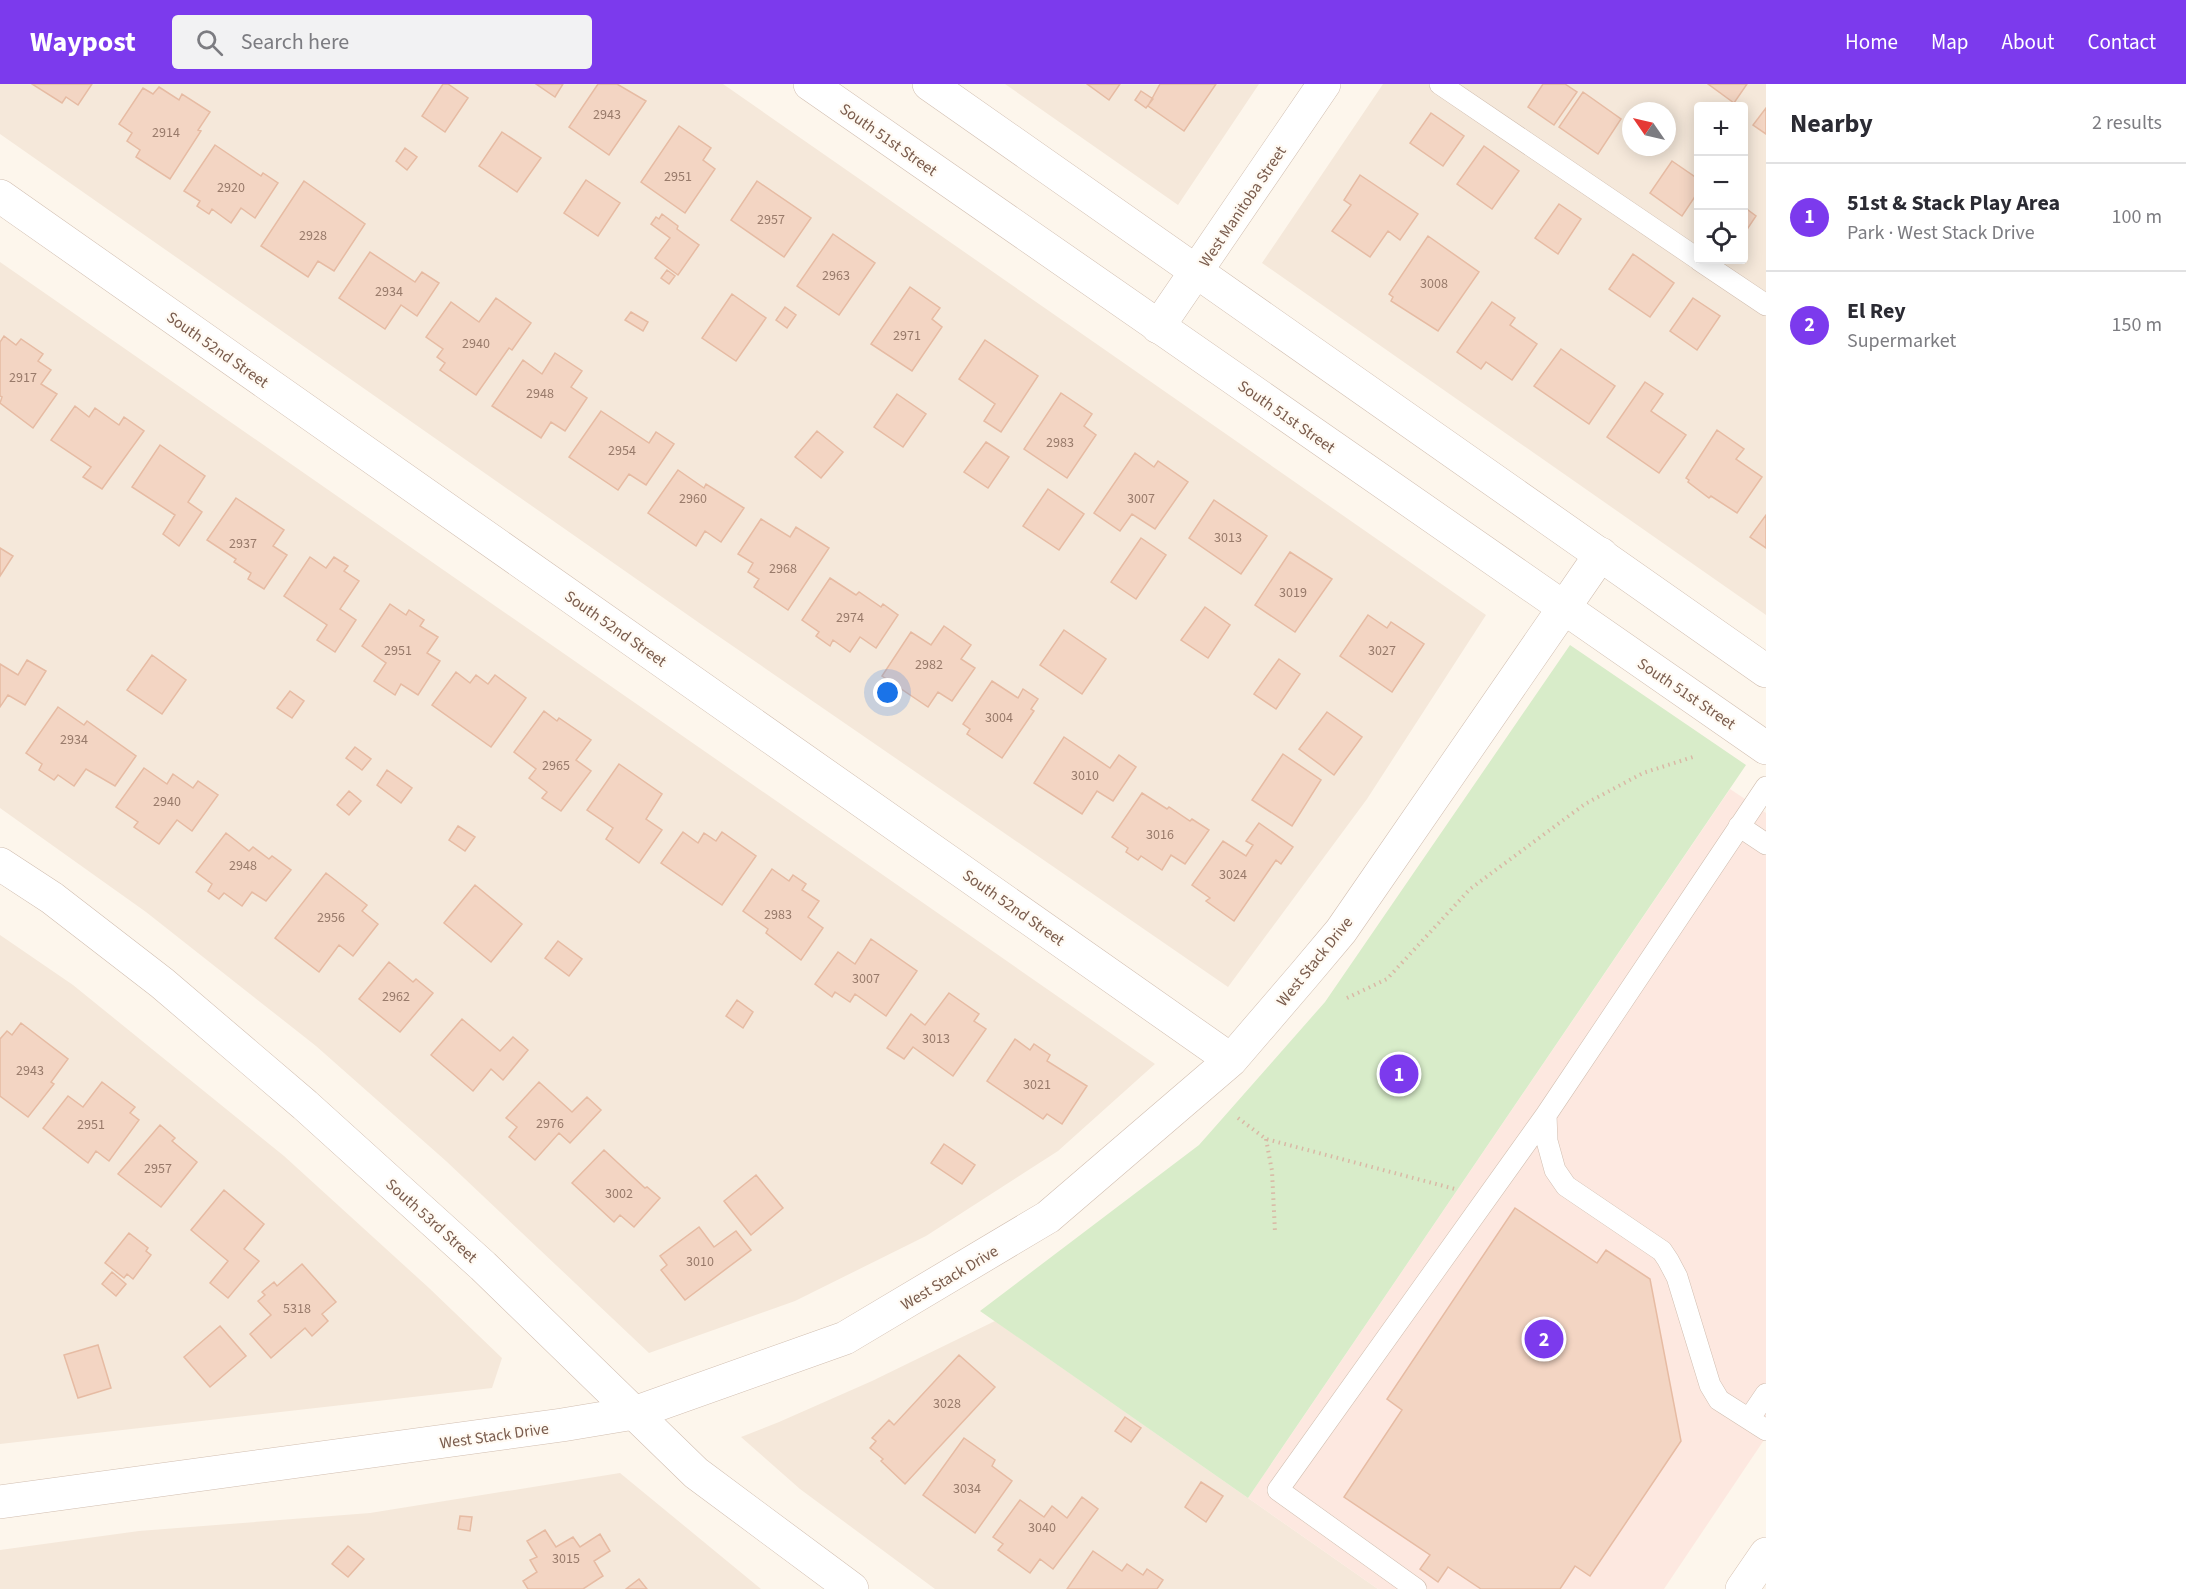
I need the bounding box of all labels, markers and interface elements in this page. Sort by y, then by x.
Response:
search box [172,15,592,69]
text: Waypost [30,22,136,62]
icon: search [193,26,226,59]
text: Search here [241,26,349,58]
text: Home [1845,27,1898,57]
text: Map [1931,27,1969,57]
text: About [2002,27,2054,57]
text: Contact [2087,27,2156,57]
street label: South 51st Street [835,98,942,182]
north arrow [1622,102,1676,156]
map controls [1694,102,1748,264]
button: + [1694,102,1748,156]
house number: 2943 [593,105,621,125]
text: Nearby [1790,105,1873,142]
text: 2 results [2092,109,2162,137]
house number: 2914 [152,123,180,143]
street label: West Manitoba Street [1194,141,1292,271]
button: − [1694,156,1748,210]
house number: 2951 [664,167,692,187]
house number: 2920 [217,178,245,198]
text: 51st & Stack Play Area [1847,187,2060,219]
text: 1 [1804,203,1815,231]
text: 100 m [2112,203,2162,231]
house number: 2957 [757,210,785,230]
button: locate [1694,210,1748,264]
text: Park · West Stack Drive [1847,219,2035,247]
house number: 2928 [299,226,327,246]
house number: 2963 [822,266,850,286]
house number: 3008 [1420,274,1448,294]
house number: 2934 [375,282,403,302]
text: El Rey [1847,295,1906,327]
street label: South 52nd Street [162,306,273,394]
text: 2 [1804,311,1815,339]
text: 150 m [2112,311,2162,339]
house number: 2971 [893,326,921,346]
text: Supermarket [1847,327,1956,355]
house number: 2940 [462,334,490,354]
house number: 2917 [9,368,37,388]
street label: South 51st Street [1233,375,1340,459]
house number: 2948 [526,384,554,404]
house number: 2983 [1046,433,1074,453]
house number: 2954 [608,441,636,461]
house number: 2960 [679,489,707,509]
house number: 3007 [1127,489,1155,509]
house number: 3013 [1214,528,1242,548]
house number: 2937 [229,534,257,554]
house number: 2968 [769,559,797,579]
house number: 3019 [1279,583,1307,603]
street label: South 52nd Street [560,585,671,673]
house number: 2974 [836,608,864,628]
house number: 2951 [384,641,412,661]
house number: 3027 [1368,641,1396,661]
street label: South 51st Street [1633,653,1740,735]
house number: 2982 [915,655,943,675]
your location [873,678,902,707]
house number: 3004 [985,708,1013,728]
house number: 2934 [60,730,88,750]
house number: 2965 [542,756,570,776]
house number: 3010 [1071,766,1099,786]
house number: 2940 [153,792,181,812]
house number: 3016 [1146,825,1174,845]
house number: 2948 [229,856,257,876]
street label: South 52nd Street [958,864,1069,952]
house number: 3024 [1219,865,1247,885]
house number: 2983 [764,905,792,925]
house number: 2956 [317,908,345,928]
street label: West Stack Drive [1272,912,1358,1011]
house number: 3007 [852,969,880,989]
house number: 2962 [382,987,410,1007]
house number: 3013 [922,1029,950,1049]
pin: 1 [1380,1052,1418,1096]
house number: 2943 [16,1061,44,1081]
house number: 3021 [1023,1075,1051,1095]
house number: 2976 [536,1114,564,1134]
house number: 2951 [77,1115,105,1135]
house number: 2957 [144,1159,172,1179]
street label: South 53rd Street [381,1174,482,1268]
house number: 3002 [605,1184,633,1204]
street label: West Stack Drive [897,1240,1002,1316]
house number: 3010 [686,1252,714,1272]
house number: 5318 [283,1299,311,1319]
pin: 2 [1524,1316,1564,1362]
house number: 3028 [933,1394,961,1414]
street label: West Stack Drive [438,1417,550,1455]
house number: 3034 [953,1479,981,1499]
house number: 3040 [1028,1518,1056,1538]
house number: 3015 [552,1549,580,1569]

